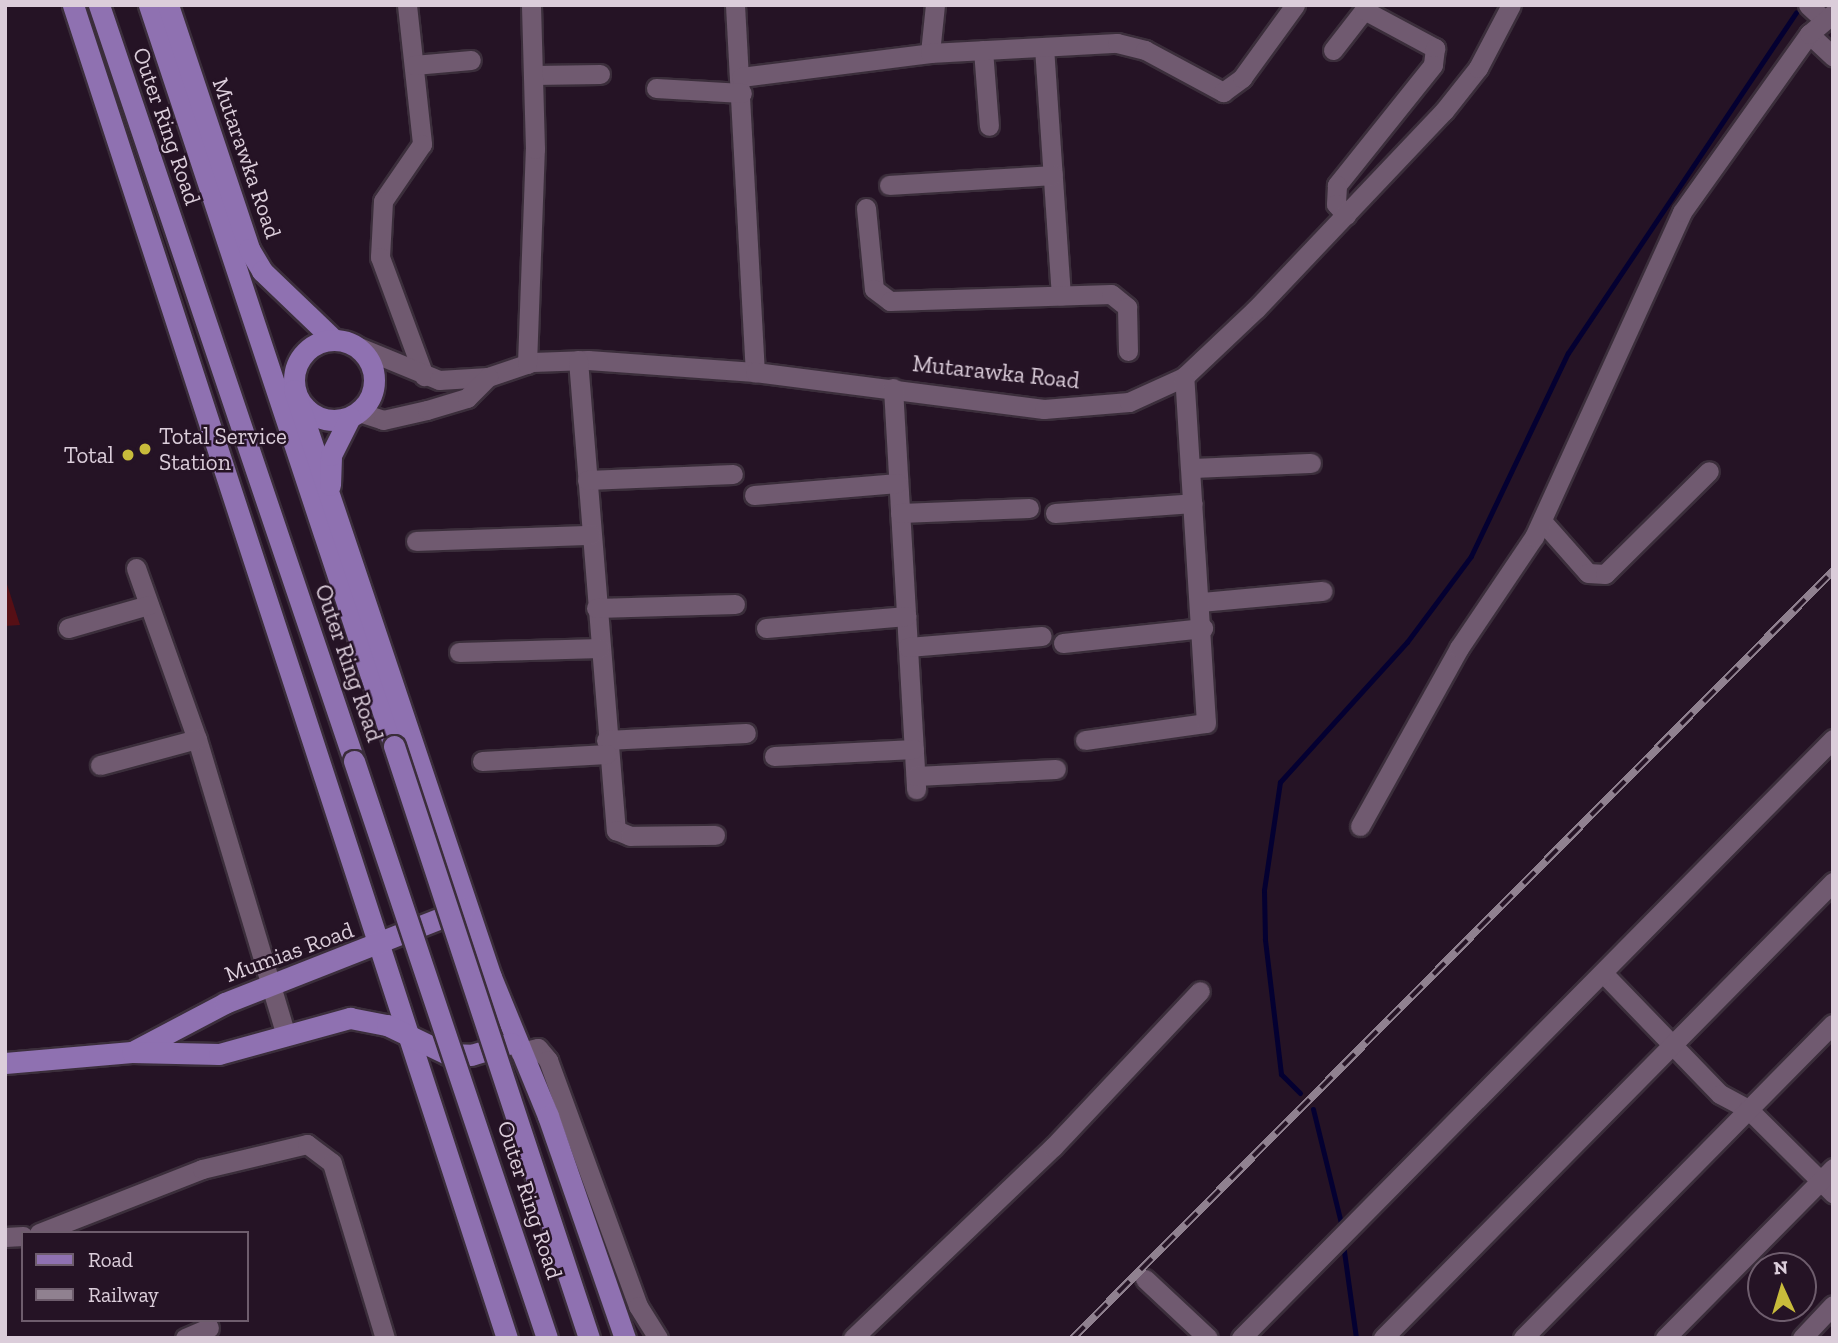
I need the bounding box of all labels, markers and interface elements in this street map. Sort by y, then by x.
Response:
street label: Outer Ring Road [127,44,207,208]
street label: Mutarawka Road [207,74,287,242]
street label: Mutarawka Road [911,350,1081,394]
place label: Total Service Station [159,422,287,476]
place label: Total [64,441,114,469]
marker: Total Service Station [137,441,153,457]
marker: Total [120,447,136,463]
street label: Outer Ring Road [309,581,389,745]
street label: Mumias Road [221,916,357,988]
street label: Outer Ring Road [491,1117,569,1283]
legend [21,1231,248,1322]
text: Road [88,1247,133,1272]
north arrow [1747,1252,1817,1322]
text: N [1773,1256,1789,1280]
text: Railway [88,1282,159,1307]

